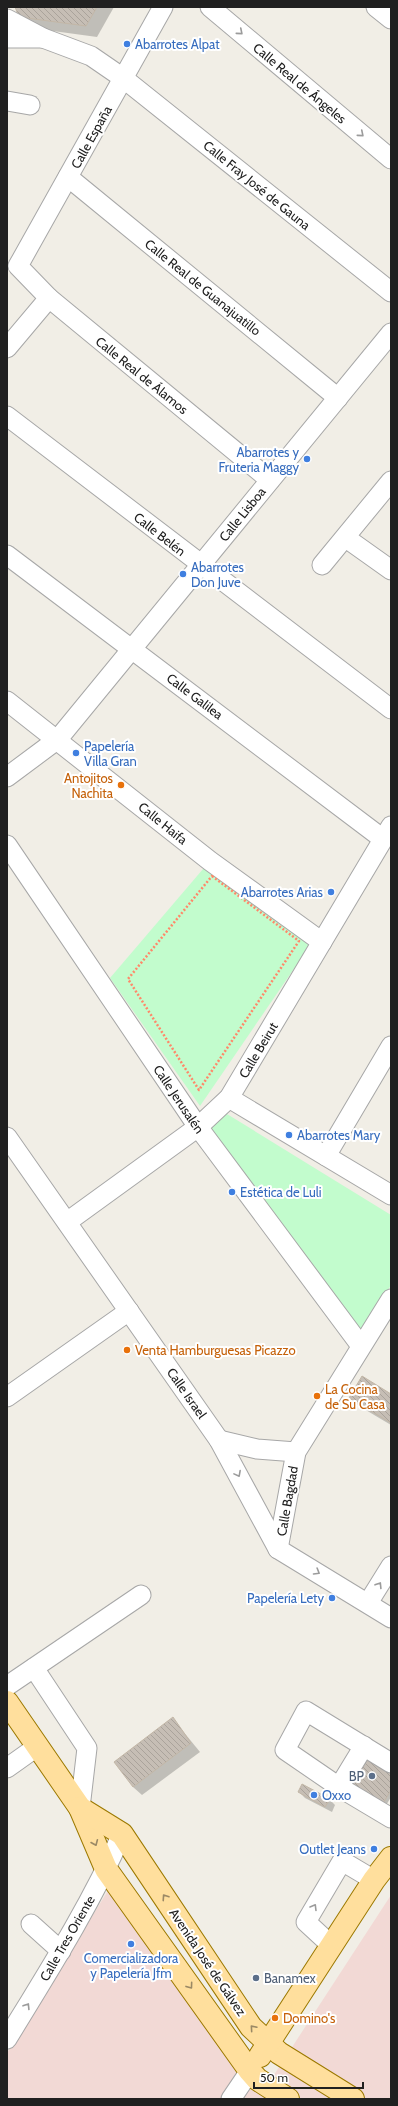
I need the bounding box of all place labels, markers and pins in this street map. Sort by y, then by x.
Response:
place label: Abarrotes Alpat [135,36,220,52]
marker: Abarrotes Alpat [122,39,132,49]
place label: Abarrotes y Fruteria Maggy [219,444,299,475]
marker: Abarrotes y Fruteria Maggy [302,454,312,464]
place label: Abarrotes Don Juve [191,559,245,590]
marker: Abarrotes Don Juve [178,569,188,579]
place label: Papelería Villa Gran [84,738,137,769]
marker: Papelería Villa Gran [71,748,81,758]
place label: Antojitos Nachita [64,770,114,801]
marker: Antojitos Nachita [116,780,126,790]
place label: Abarrotes Arias [241,884,324,900]
marker: Abarrotes Arias [326,887,336,897]
place label: Abarrotes Mary [297,1127,381,1143]
marker: Abarrotes Mary [284,1130,294,1140]
place label: Estética de Luli [240,1184,322,1200]
marker: Estética de Luli [227,1187,237,1197]
place label: Venta Hamburguesas Picazzo [135,1342,296,1358]
marker: Venta Hamburguesas Picazzo [122,1345,132,1355]
place label: La Cocina de Su Casa [325,1381,386,1412]
marker: La Cocina de Su Casa [312,1391,322,1401]
place label: Papelería Lety [247,1590,324,1606]
marker: Papelería Lety [327,1593,337,1603]
place label: BP [349,1768,365,1784]
marker: BP [367,1771,377,1781]
place label: Oxxo [322,1787,351,1803]
marker: Oxxo [309,1790,319,1800]
place label: Outlet Jeans [299,1841,367,1857]
marker: Outlet Jeans [369,1844,379,1854]
marker: Comercializadora y Papelería Jfm [126,1939,136,1949]
place label: Comercializadora y Papelería Jfm [84,1950,179,1981]
place label: Banamex [264,1970,317,1986]
marker: Banamex [251,1973,261,1983]
place label: Domino's [283,2010,336,2026]
marker: Domino's [270,2013,280,2023]

